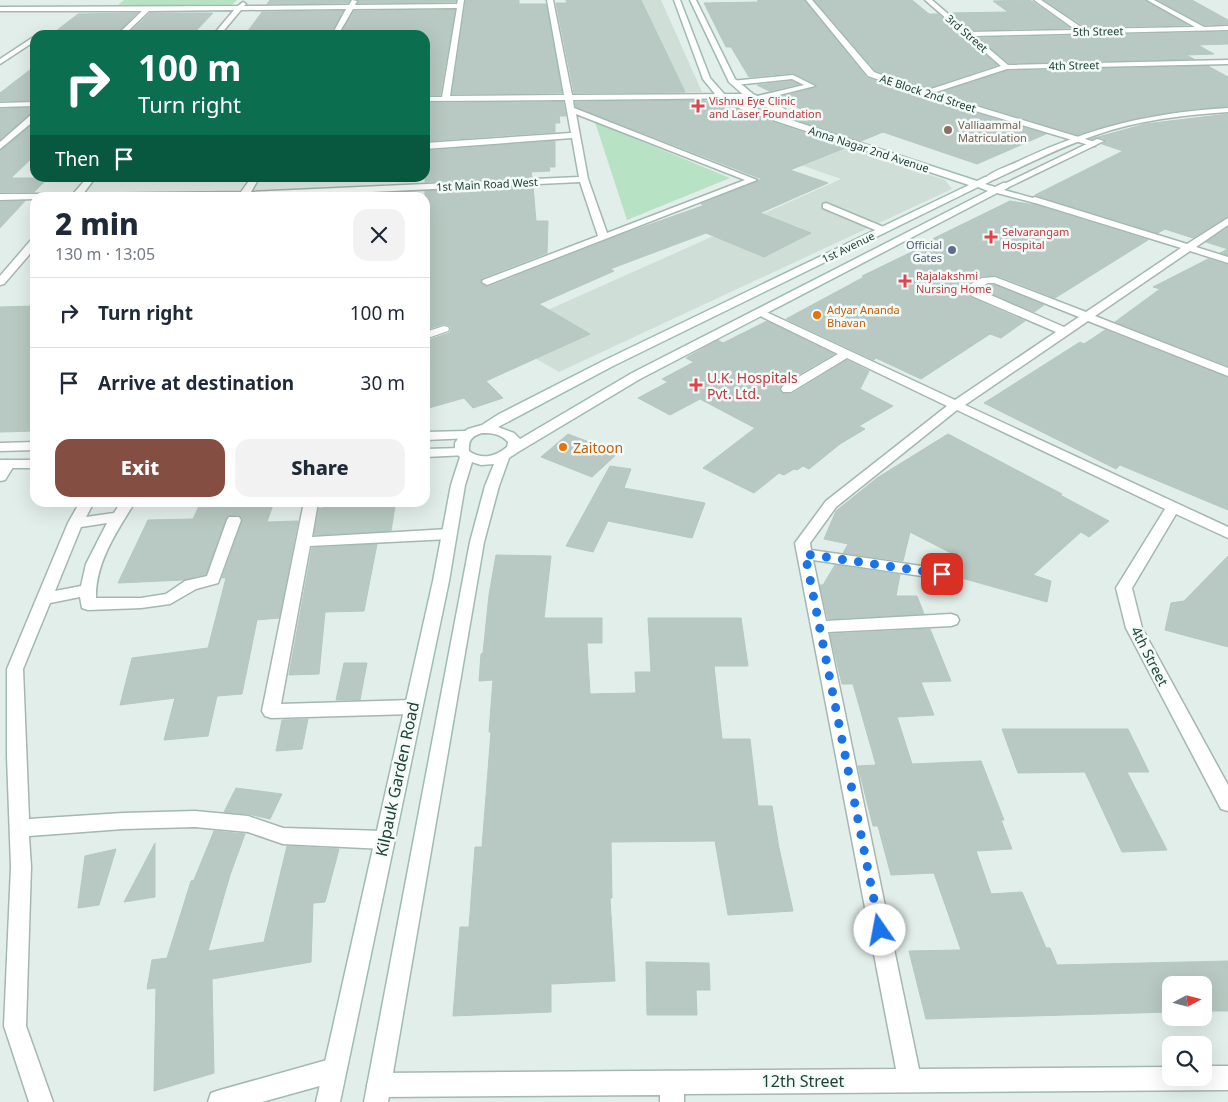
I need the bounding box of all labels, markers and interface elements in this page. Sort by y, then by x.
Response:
street label: 3rd Street [943,11,991,55]
street label: 5th Street [1073,23,1123,39]
text: 100 m [138,44,241,91]
icon: right [55,50,120,115]
street label: 4th Street [1049,57,1099,73]
street label: AE Block 2nd Street [878,70,978,116]
text: Turn right [138,89,241,119]
place label: Vishnu Eye Clinic and Laser Foundation [709,93,822,121]
marker: Vishnu Eye Clinic and Laser Foundation [691,99,705,113]
place label: Valliaammal Matriculation [958,117,1027,145]
street label: Anna Nagar 2nd Avenue [807,122,931,176]
marker: Valliaammal Matriculation [942,124,954,136]
icon: arrive [110,145,138,173]
text: Then [55,146,100,172]
street label: 1st Main Road West [436,174,538,194]
text: 2 min [55,203,139,244]
button: close [353,209,405,261]
place label: Selvarangam Hospital [1002,224,1069,252]
street label: 1st Avenue [819,228,877,266]
marker: Selvarangam Hospital [984,230,998,244]
place label: Official Gates [906,237,942,265]
text: 130 m · 13:05 [55,243,155,265]
marker: Official Gates [946,244,958,256]
place label: Rajalakshmi Nursing Home [916,268,992,296]
marker: Rajalakshmi Nursing Home [898,274,912,288]
icon: right [55,299,83,327]
text: Turn right [98,300,193,326]
text: 100 m [350,300,405,326]
place label: Adyar Ananda Bhavan [827,302,900,330]
marker: Adyar Ananda Bhavan [811,309,823,321]
place label: U.K. Hospitals Pvt. Ltd. [707,368,798,403]
icon: arrive [55,369,83,397]
text: Arrive at destination [98,370,294,396]
text: 30 m [361,370,405,396]
marker: U.K. Hospitals Pvt. Ltd. [689,378,703,392]
place label: Zaitoon [573,438,623,457]
button: Exit [55,439,225,497]
button: Share [235,439,405,497]
marker: Zaitoon [557,441,569,453]
pin [921,553,963,595]
icon: arrive [928,560,956,588]
street label: 4th Street [1127,623,1173,689]
street label: Kilpauk Garden Road [370,700,424,858]
position arrow [853,903,905,955]
north arrow [1162,976,1212,1026]
map controls [1162,976,1212,1086]
button: search [1162,1036,1212,1086]
street label: 12th Street [762,1070,845,1092]

